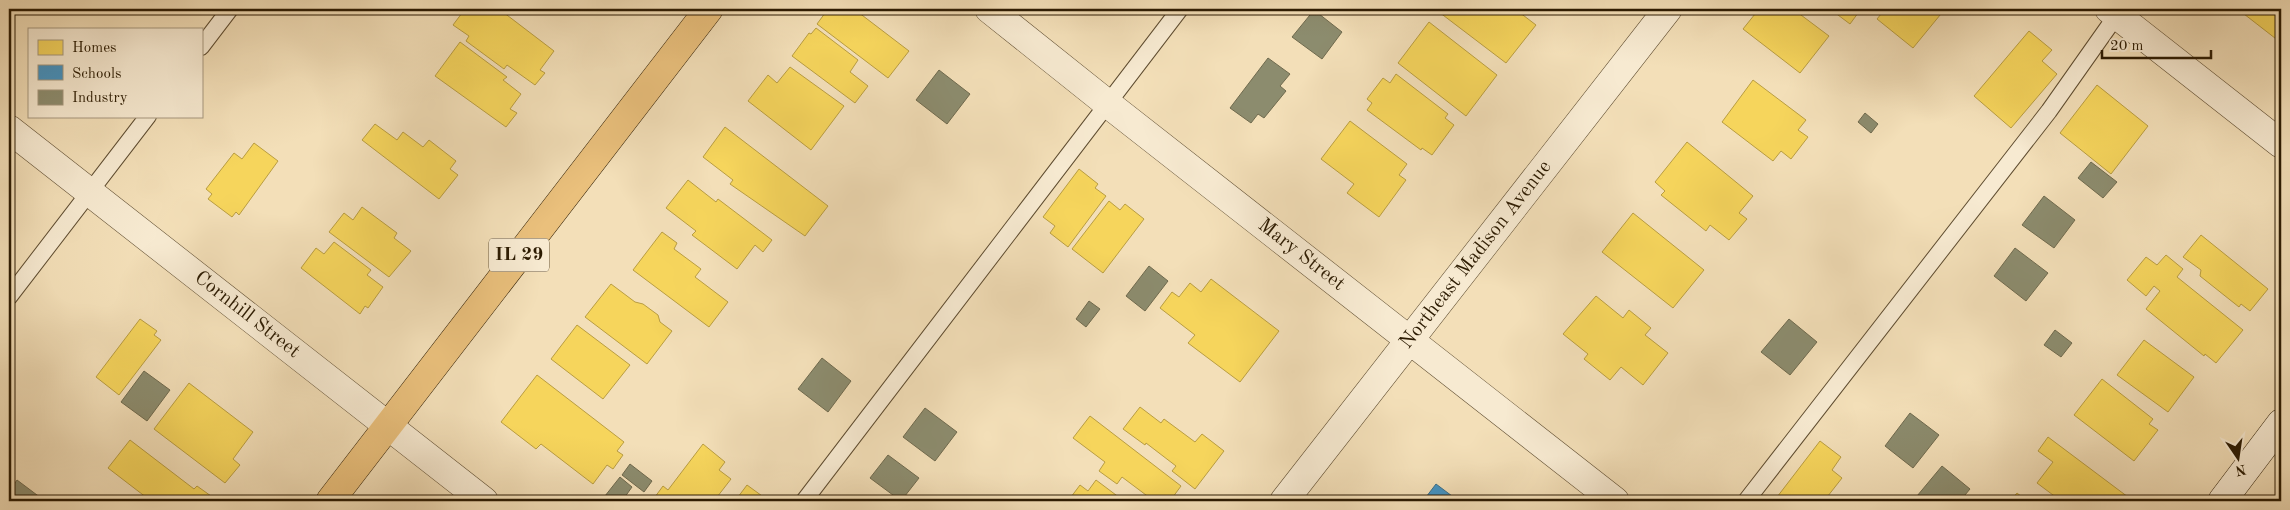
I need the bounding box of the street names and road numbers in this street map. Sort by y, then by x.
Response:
street label: Northeast Madison Avenue [1396,157,1556,353]
street label: Mary Street [1254,215,1348,295]
road number: IL 29 [489,238,549,272]
street label: Cornhill Street [190,268,304,362]

